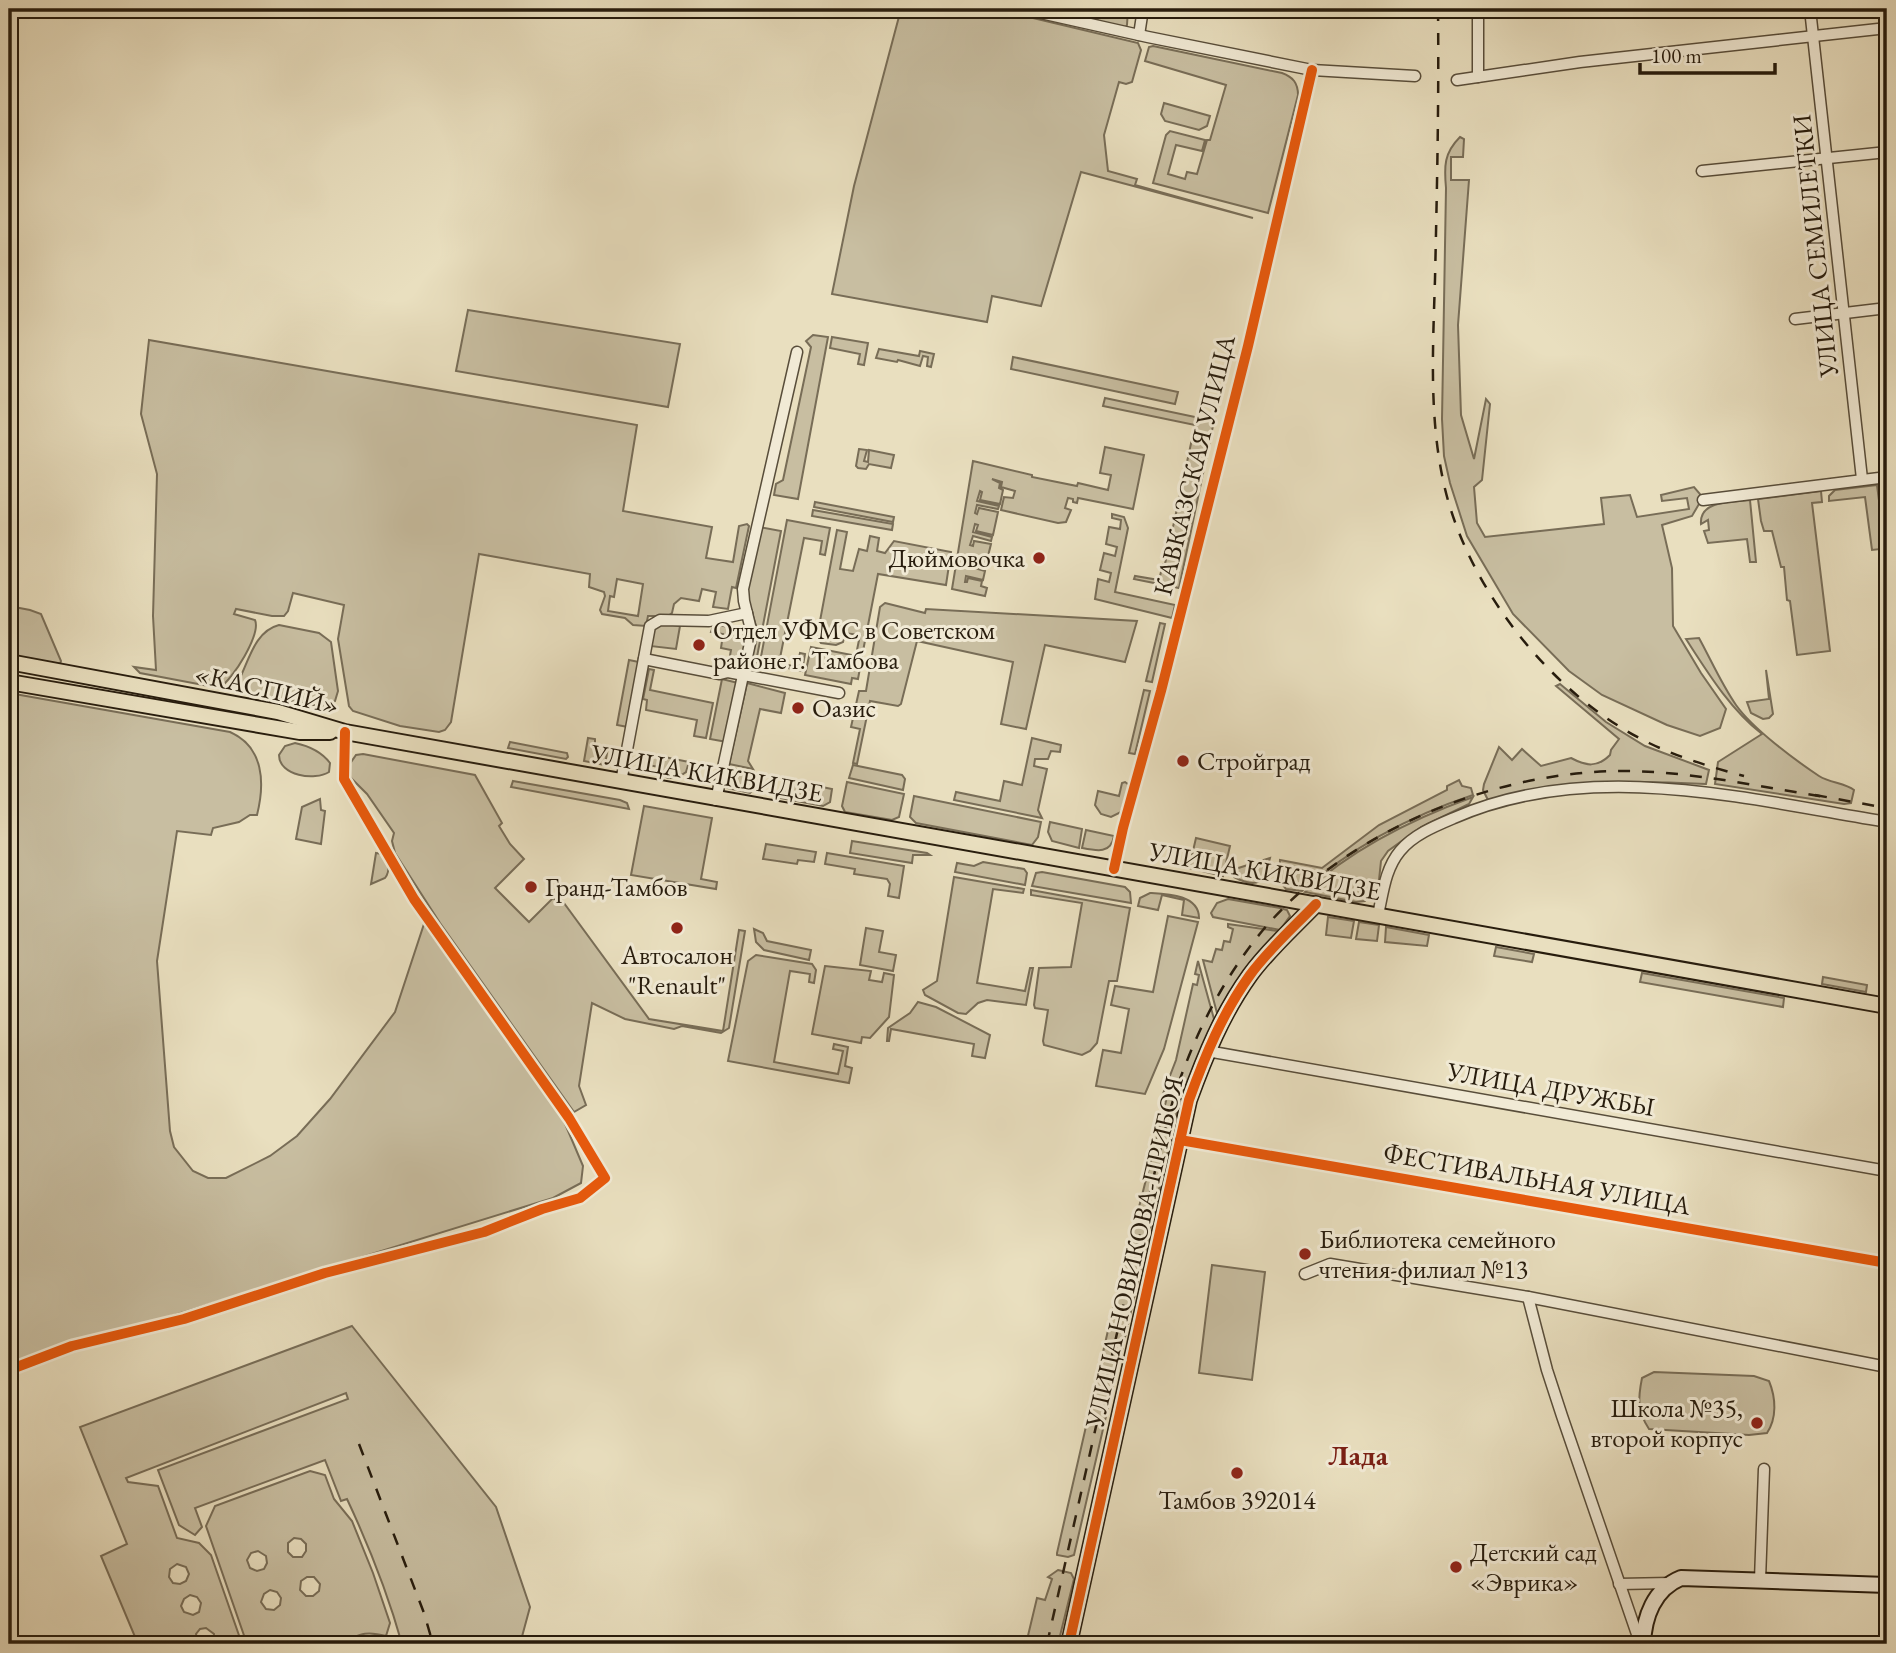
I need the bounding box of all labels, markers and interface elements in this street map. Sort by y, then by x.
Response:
scale bar [1640,32,1775,76]
text: 100 m [1651,42,1702,69]
street label: УЛИЦА СЕМИЛЕТКИ [1784,113,1846,380]
street label: КАВКАЗСКАЯ УЛИЦА [1145,330,1243,599]
place label: Дюймовочка [889,541,1026,575]
marker: Дюймовочка [1031,550,1047,566]
place label: Отдел УФМС в Советском районе г. Тамбова [713,613,995,677]
marker: Отдел УФМС в Советском районе г. Тамбова [691,637,707,653]
street label: «КАСПИЙ» [192,656,342,722]
place label: Оазис [812,691,876,725]
marker: Оазис [790,700,806,716]
street label: УЛИЦА КИКВИДЗЕ [587,736,826,810]
place label: Стройград [1197,744,1311,778]
marker: Стройград [1175,753,1191,769]
street label: УЛИЦА КИКВИДЗЕ [1145,834,1384,908]
place label: Гранд-Тамбов [545,870,688,904]
marker: Гранд-Тамбов [523,879,539,895]
marker: Автосалон "Renault" [669,920,685,936]
place label: Автосалон "Renault" [620,938,733,1002]
street label: УЛИЦА ДРУЖБЫ [1444,1054,1658,1124]
street label: УЛИЦА НОВИКОВА-ПРИБОЯ [1077,1073,1191,1432]
street label: ФЕСТИВАЛЬНАЯ УЛИЦА [1381,1135,1694,1223]
place label: Библиотека семейного чтения-филиал №13 [1319,1222,1556,1286]
marker: Библиотека семейного чтения-филиал №13 [1297,1246,1313,1262]
place label: Школа №35, второй корпус [1590,1391,1743,1455]
marker: Школа №35, второй корпус [1749,1415,1765,1431]
district label: Лада [1328,1437,1389,1473]
marker: Тамбов 392014 [1229,1465,1245,1481]
place label: Тамбов 392014 [1158,1483,1316,1517]
place label: Детский сад «Эврика» [1470,1535,1597,1599]
marker: Детский сад «Эврика» [1448,1559,1464,1575]

